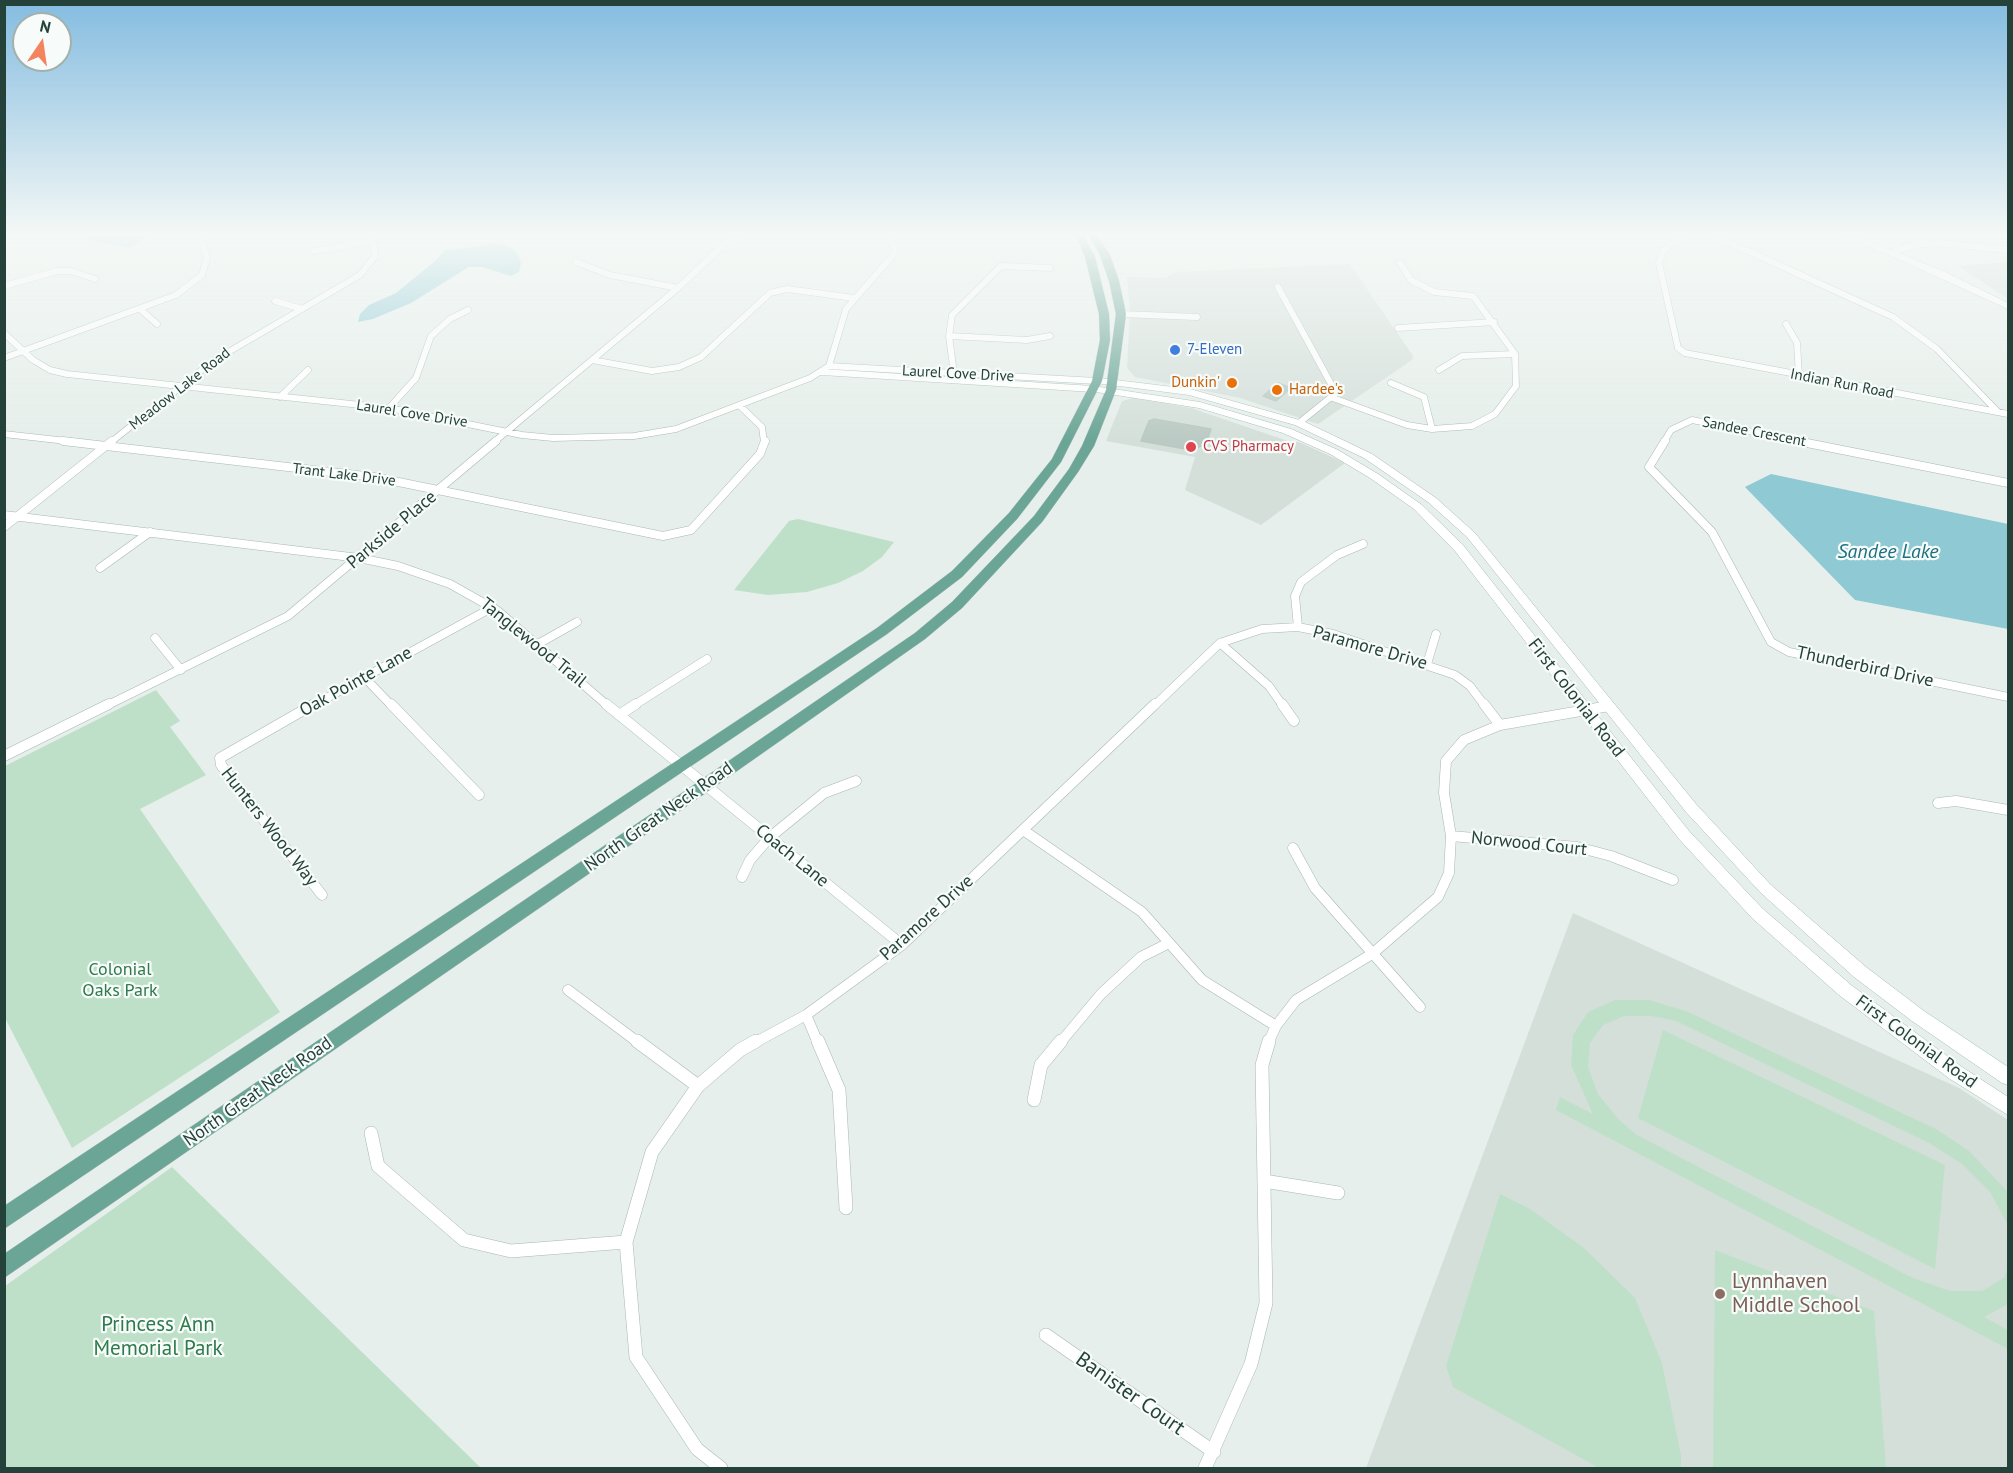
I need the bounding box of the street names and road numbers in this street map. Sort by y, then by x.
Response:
street label: Meadow Lake Road [126,344,234,434]
street label: Laurel Cove Drive [901,362,1015,386]
street label: Indian Run Road [1789,365,1895,403]
street label: Laurel Cove Drive [355,396,469,432]
street label: Sandee Crescent [1701,413,1807,451]
street label: Trant Lake Drive [291,460,397,490]
street label: Parkside Place [343,486,441,574]
street label: Tanglewood Trail [475,593,591,693]
street label: Paramore Drive [1310,621,1430,675]
street label: First Colonial Road [1523,634,1629,762]
street label: Oak Pointe Lane [296,642,416,722]
street label: Thunderbird Drive [1794,642,1936,692]
street label: North Great Neck Road [581,758,737,876]
street label: Hunters Wood Way [216,763,322,891]
street label: Coach Lane [751,820,833,892]
street label: Norwood Court [1470,827,1588,861]
street label: Paramore Drive [876,870,978,966]
street label: First Colonial Road [1851,991,1981,1093]
street label: North Great Neck Road [180,1033,336,1151]
street label: Banister Court [1070,1347,1190,1441]

